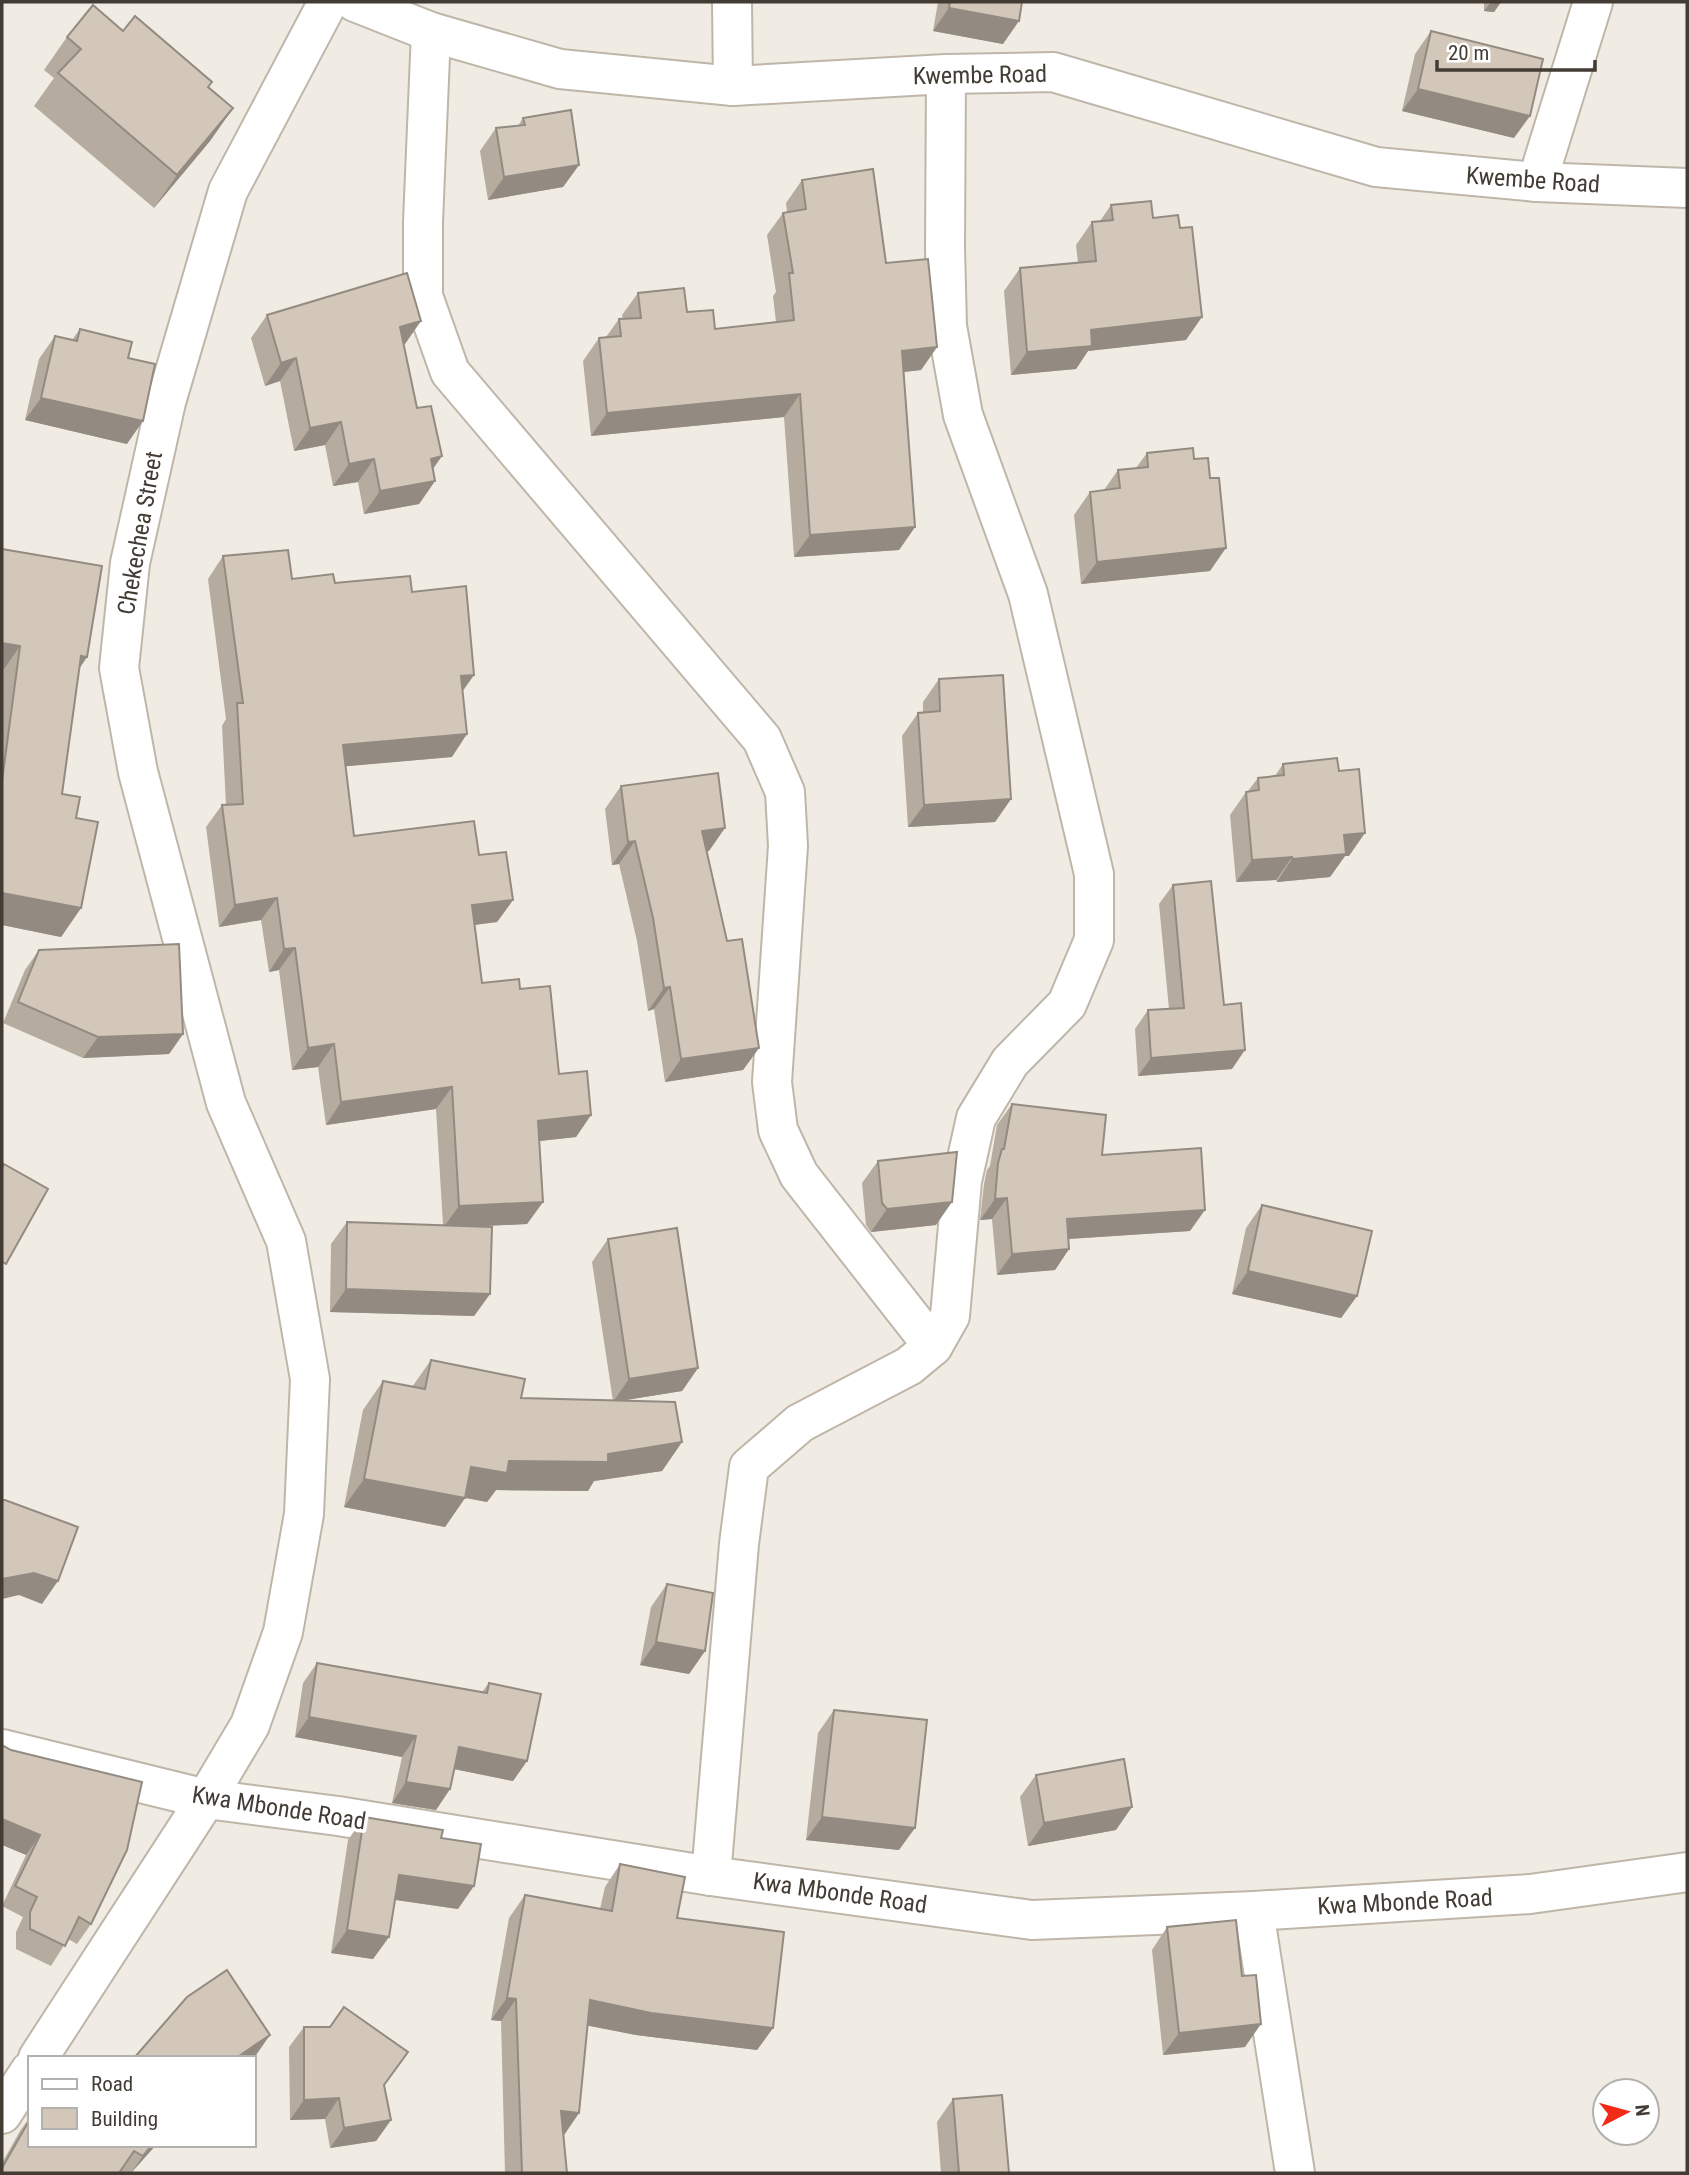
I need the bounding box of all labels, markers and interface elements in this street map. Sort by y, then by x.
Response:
scale bar [1437,28,1594,72]
text: 20 m [1448,41,1489,65]
street label: Kwembe Road [913,60,1047,90]
street label: Kwembe Road [1465,161,1601,199]
street label: Chekechea Street [112,449,168,617]
street label: Kwa Mbonde Road [190,1780,368,1836]
street label: Kwa Mbonde Road [751,1867,929,1919]
street label: Kwa Mbonde Road [1317,1883,1493,1921]
legend [28,2056,256,2147]
text: Road [91,2072,133,2096]
north arrow [1591,2077,1661,2147]
text: N [1630,2103,1654,2117]
text: Building [91,2107,158,2131]

